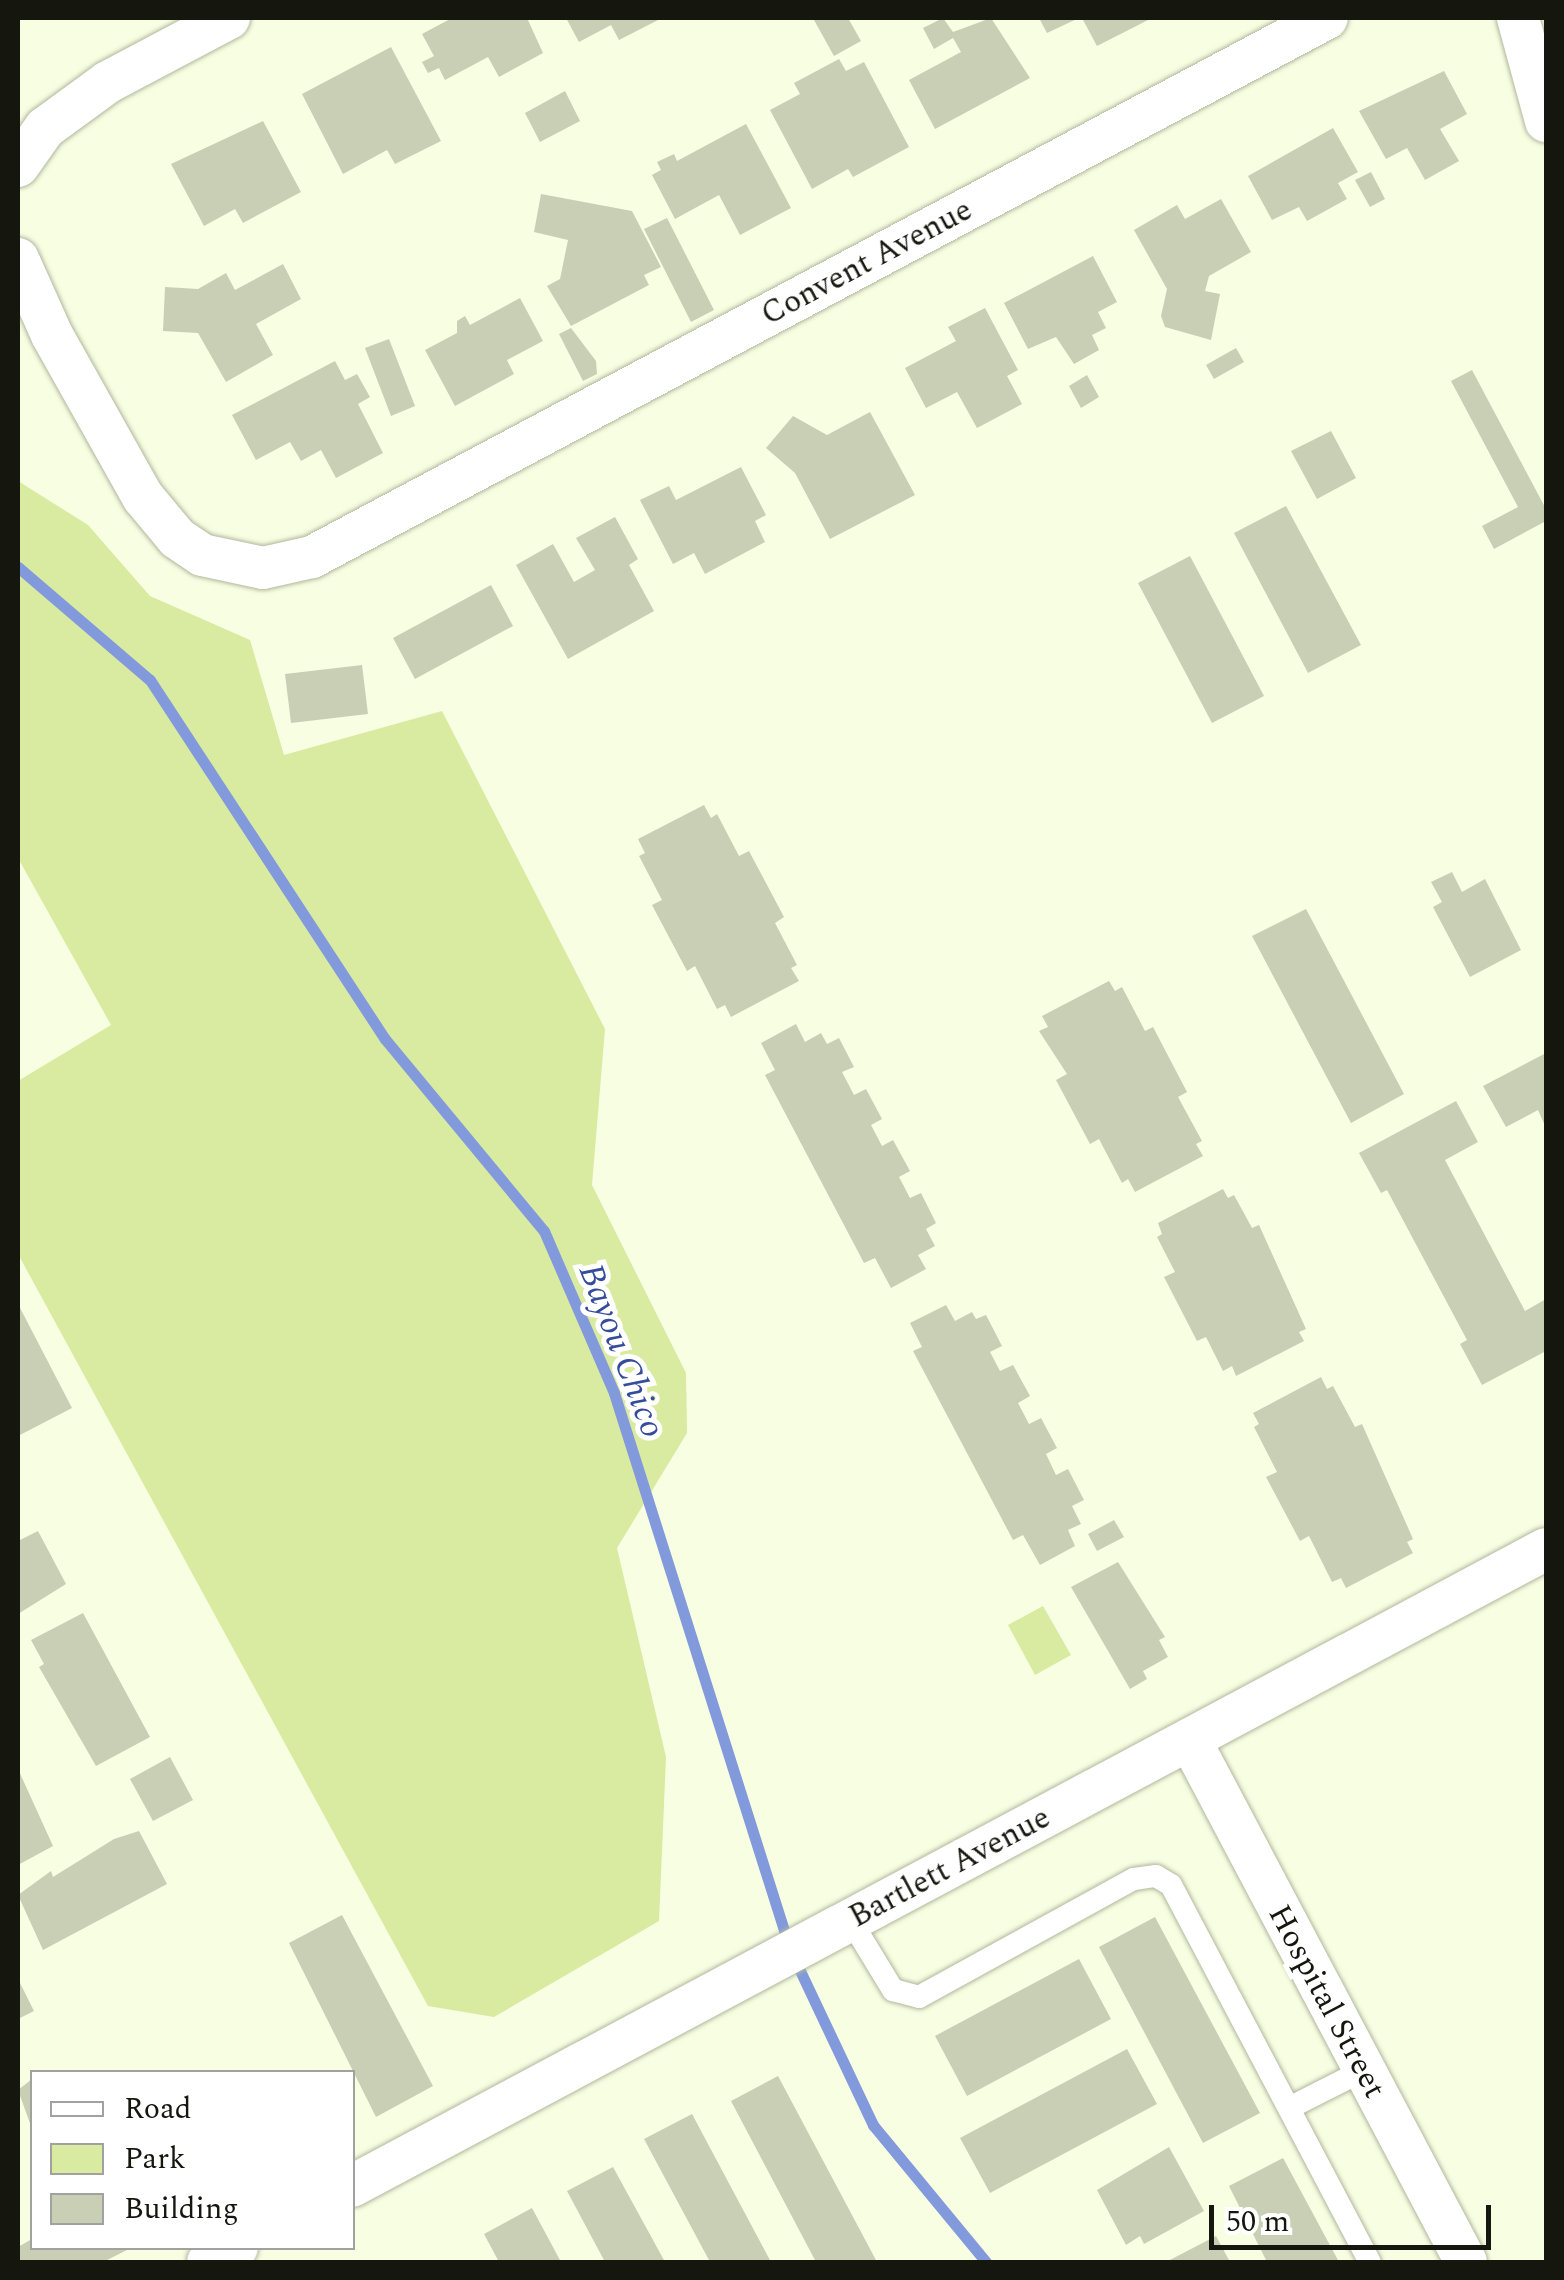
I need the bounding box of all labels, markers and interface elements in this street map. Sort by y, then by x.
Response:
street label: Convent Avenue [755,191,979,335]
water label: Bayou Chico [569,1258,673,1444]
street label: Bartlett Avenue [843,1799,1057,1937]
street label: Hospital Street [1259,1899,1393,2105]
legend [30,2070,355,2250]
text: Road [124,2086,192,2132]
text: Park [124,2136,186,2182]
scale bar [1214,2185,1496,2247]
text: Building [124,2186,239,2232]
text: 50 m [1226,2199,1289,2245]

